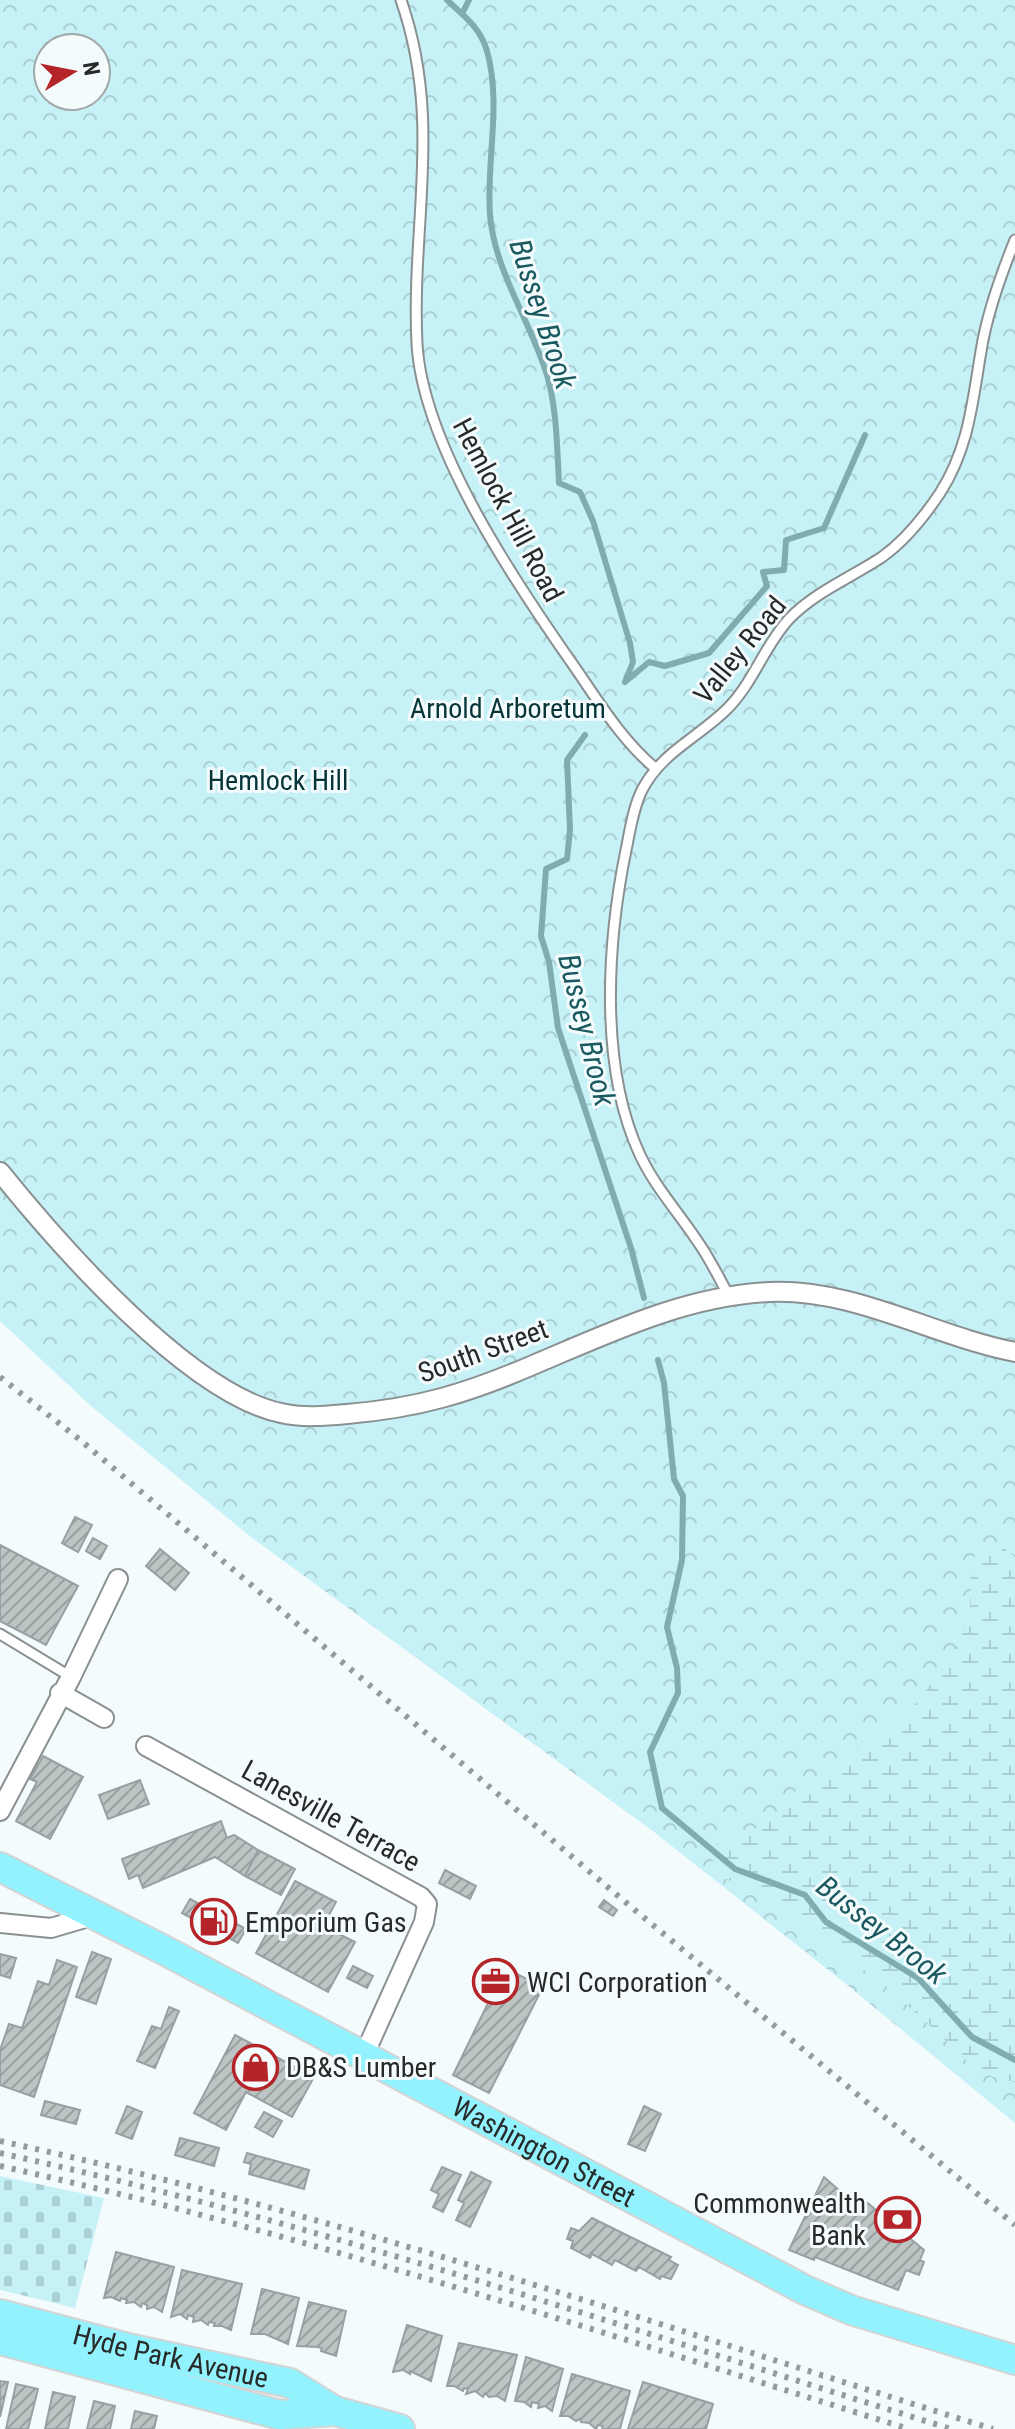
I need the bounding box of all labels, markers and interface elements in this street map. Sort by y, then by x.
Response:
north arrow [32,32,112,112]
text: N [78,60,105,77]
water label: Bussey Brook [502,235,584,394]
street label: Hemlock Hill Road [446,412,570,608]
street label: Valley Road [687,590,793,710]
park label: Arnold Arboretum [410,692,606,725]
park label: Hemlock Hill [208,764,348,797]
water label: Bussey Brook [551,950,623,1111]
street label: South Street [413,1312,553,1390]
street label: Lanesville Terrace [236,1753,426,1879]
water label: Bussey Brook [810,1868,955,1992]
fuel station icon: Emporium Gas [190,1898,238,1946]
place label: Emporium Gas [245,1906,407,1939]
office icon: WCI Corporation [472,1958,520,2006]
place label: WCI Corporation [527,1966,708,1999]
shop icon: DB&S Lumber [231,2043,279,2091]
place label: DB&S Lumber [286,2051,436,2084]
street label: Washington Street [447,2090,641,2214]
place label: Commonwealth Bank [693,2187,866,2252]
bank icon: Commonwealth Bank [873,2195,921,2243]
street label: Hyde Park Avenue [70,2318,271,2394]

